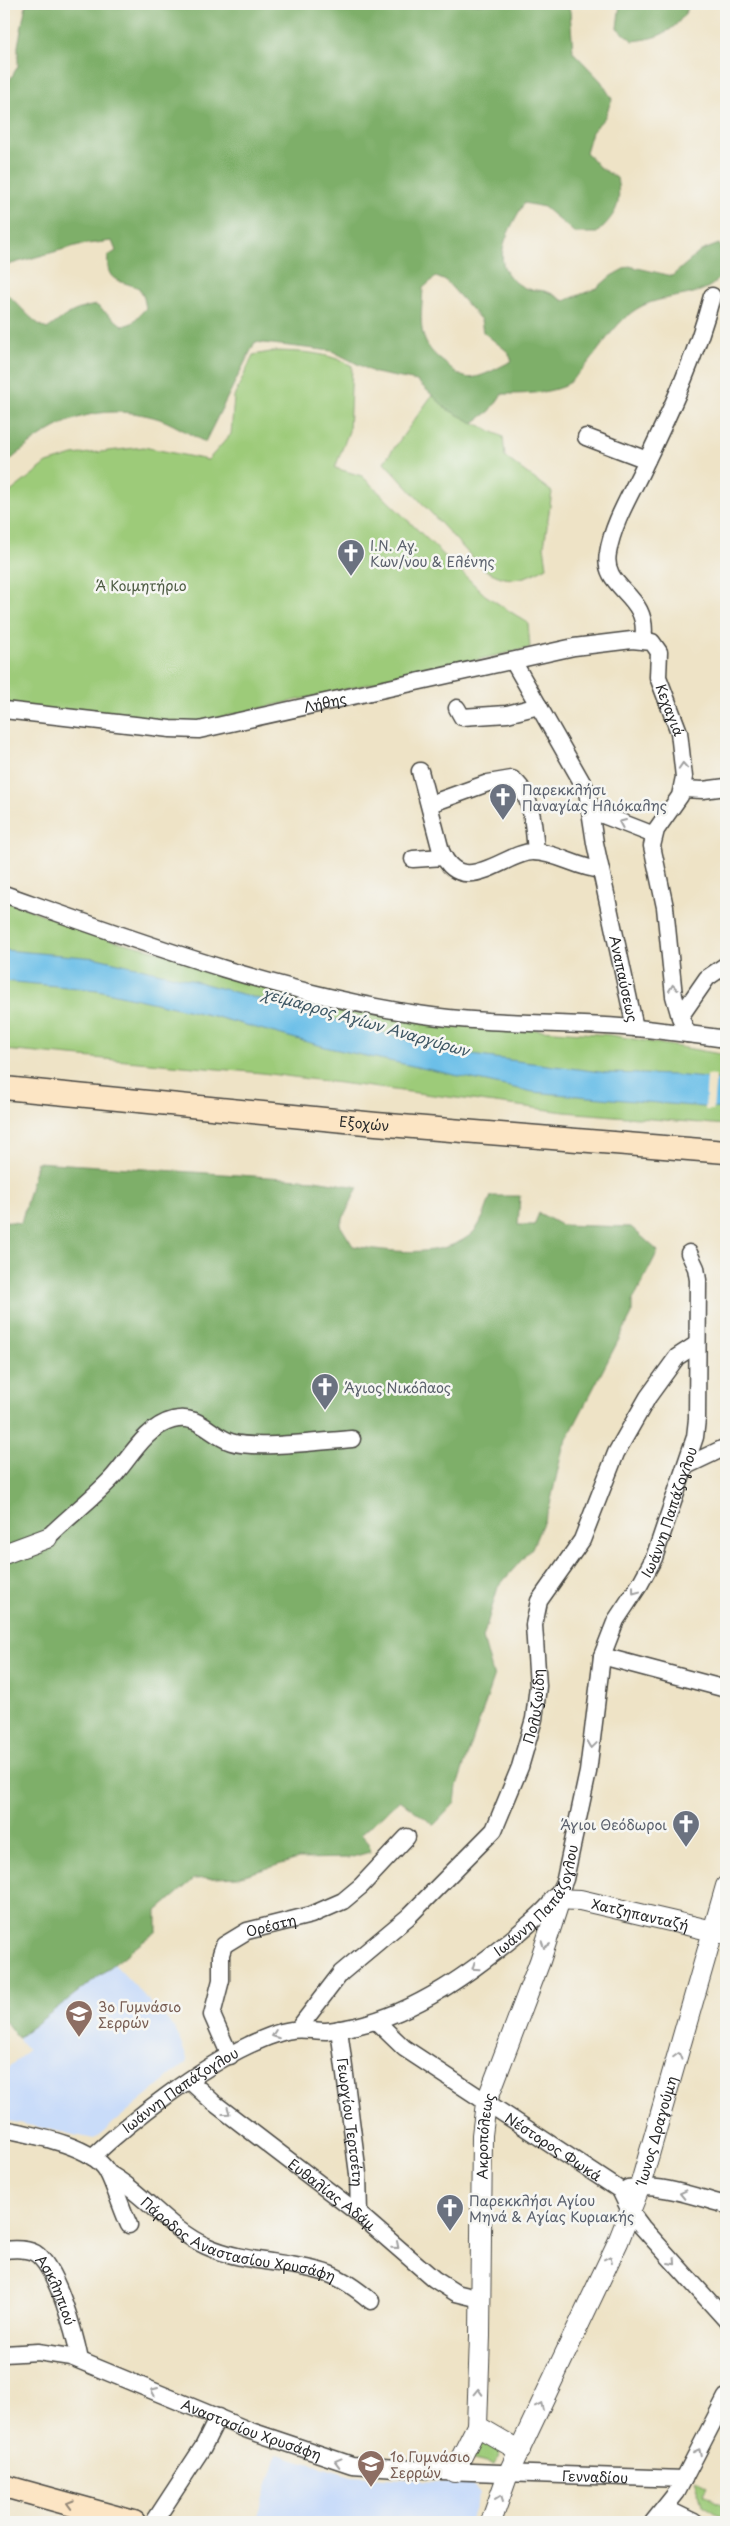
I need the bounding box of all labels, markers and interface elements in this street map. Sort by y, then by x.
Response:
place label: Ι.Ν. Αγ. Κων/νου & Ελένης [370,535,495,572]
church icon: Ι.Ν. Αγ. Κων/νου & Ελένης [336,538,366,577]
park label: Ά Κοιμητήριο [95,575,187,596]
street label: Κεχαγιά [651,680,690,739]
street label: Λήθης [301,687,348,717]
one-way arrow [678,762,689,770]
place label: Παρεκκλήσι Παναγίας Ηλιόκαλης [522,779,667,816]
church icon: Παρεκκλήσι Παναγίας Ηλιόκαλης [488,782,518,821]
one-way arrow [618,818,627,829]
street label: Αναπαύσεως [605,933,644,1024]
water label: χείμαρρος Αγίων Αναργύρων [259,980,474,1062]
one-way arrow [668,984,679,992]
street label: Εξοχών [338,1110,390,1136]
church icon: Άγιος Νικόλαος [310,1372,340,1411]
place label: Άγιος Νικόλαος [344,1377,451,1398]
street label: Ιωάννη Παπάζογλου [635,1444,702,1581]
one-way arrow [632,1585,641,1595]
street label: Πολυζωίδη [517,1668,548,1746]
one-way arrow [587,1741,598,1749]
church icon: Άγιοι Θεόδωροι [671,1809,701,1848]
place label: Άγιοι Θεόδωροι [560,1814,667,1835]
street label: Ιωάννη Παπάζογλου [489,1843,583,1961]
street label: Χατζηπανταζή [590,1893,691,1936]
street label: Ορέστη [243,1909,298,1941]
one-way arrow [541,1941,551,1949]
one-way arrow [471,1961,480,1970]
place label: 3ο Γυμνάσιο Σερρών [98,1996,181,2033]
school or university icon: 3ο Γυμνάσιο Σερρών [64,1999,94,2038]
one-way arrow [272,2029,280,2039]
street label: Ιωάννη Παπάζογλου [117,2042,242,2137]
one-way arrow [673,2052,683,2061]
street label: Γεωργίου Τερτσέτη [332,2056,369,2187]
street label: Ίωνος Δραγούμη [630,2073,682,2189]
street label: Ακροπόλεως [471,2089,500,2179]
one-way arrow [221,2107,230,2115]
street label: Νέστορος Φωκά [501,2107,606,2186]
street label: Ευθαλίας Αδάμ [284,2153,381,2235]
one-way arrow [679,2189,688,2200]
place label: Παρεκκλήσι Αγίου Μηνά & Αγίας Κυριακής [469,2190,634,2227]
street label: Πάροδος Αναστασίου Χρυσάφη [136,2191,339,2286]
church icon: Παρεκκλήσι Αγίου Μηνά & Αγίας Κυριακής [435,2193,465,2232]
one-way arrow [390,2241,399,2250]
street label: Ασκληπιού [31,2250,81,2328]
one-way arrow [603,2255,614,2264]
one-way arrow [667,2256,676,2265]
one-way arrow [150,2386,159,2397]
one-way arrow [473,2388,483,2396]
street label: Αναστασίου Χρυσάφη [178,2393,325,2465]
one-way arrow [534,2403,544,2412]
place label: 1ο Γυμνάσιο Σερρών [390,2446,470,2483]
one-way arrow [692,2448,702,2457]
school or university icon: 1ο Γυμνάσιο Σερρών [356,2449,386,2488]
one-way arrow [334,2457,343,2467]
street label: Γενναδίου [562,2464,629,2488]
one-way arrow [494,2494,504,2503]
one-way arrow [67,2500,75,2510]

